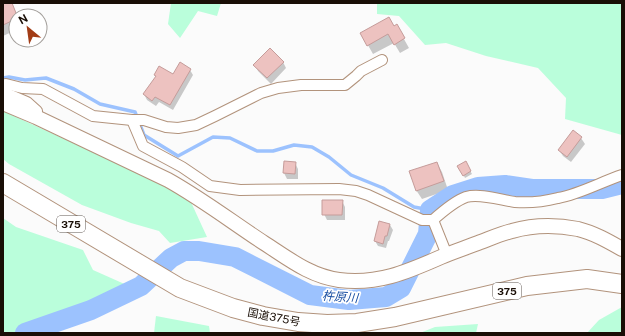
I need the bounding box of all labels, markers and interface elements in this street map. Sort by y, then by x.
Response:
north arrow [8,8,48,48]
text: N [16,12,30,27]
road number: 375 [57,216,85,232]
road number: 375 [493,283,521,299]
water label: 杵原川 [322,289,360,305]
street label: 国道375号 [247,306,301,328]

